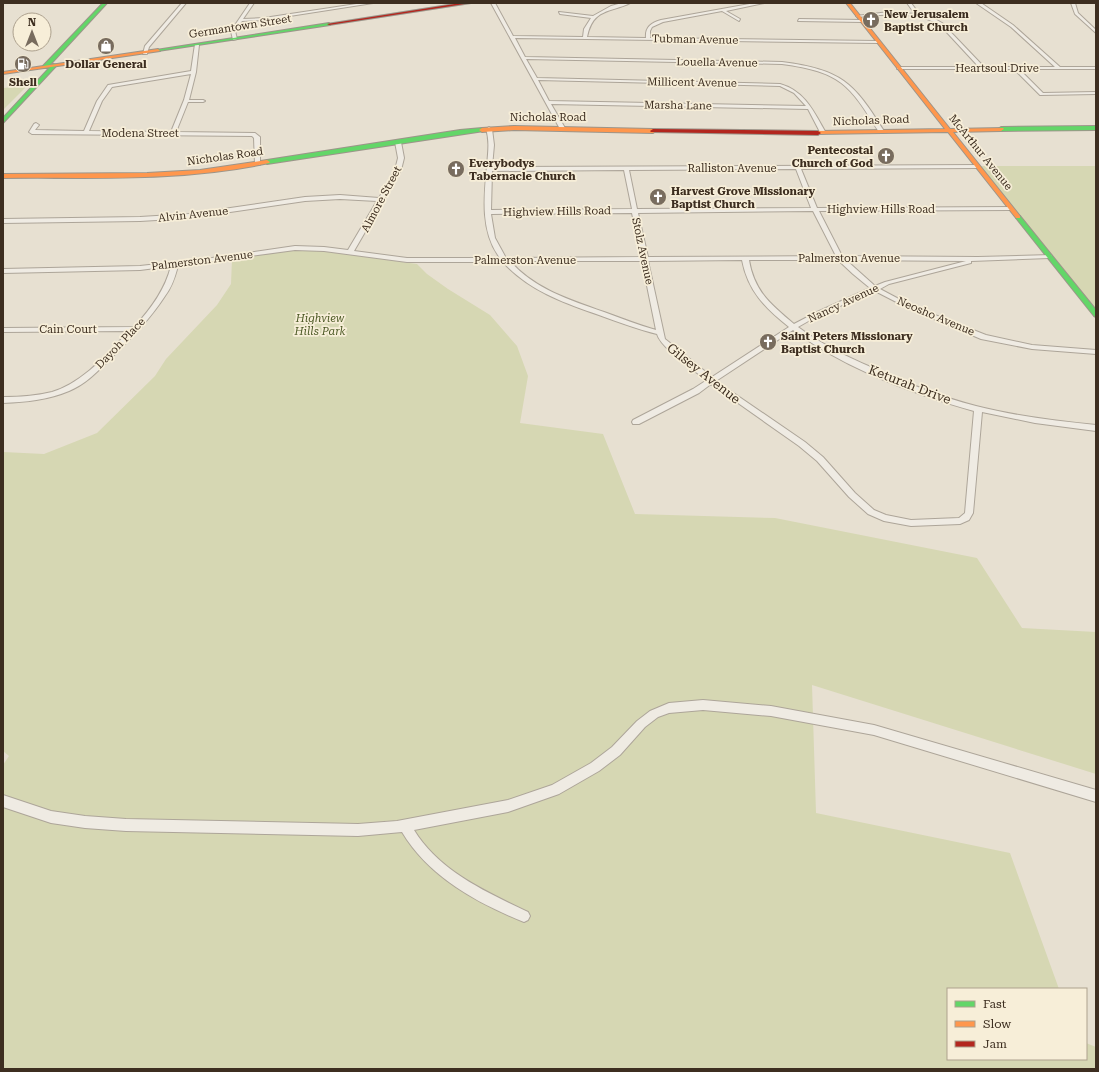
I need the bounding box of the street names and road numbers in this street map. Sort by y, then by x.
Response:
street label: Germantown Street [188,12,292,41]
street label: Tubman Avenue [652,32,738,47]
street label: Louella Avenue [676,55,758,70]
street label: Heartsoul Drive [955,62,1039,75]
street label: Millicent Avenue [647,75,737,90]
street label: Marsha Lane [644,98,712,113]
street label: Nicholas Road [510,111,586,124]
street label: McArthur Avenue [946,112,1015,193]
street label: Nicholas Road [832,113,910,128]
street label: Modena Street [101,127,179,140]
street label: Nicholas Road [186,145,264,168]
street label: Ralliston Avenue [687,162,777,175]
street label: Almore Street [359,164,404,234]
street label: Highview Hills Road [827,203,935,216]
street label: Alvin Avenue [157,204,229,225]
street label: Highview Hills Road [503,204,611,219]
street label: Stolz Avenue [629,216,656,286]
street label: Palmerston Avenue [151,248,253,273]
street label: Palmerston Avenue [798,252,900,265]
street label: Palmerston Avenue [474,254,576,267]
street label: Nancy Avenue [806,281,881,326]
street label: Neosho Avenue [895,294,976,339]
street label: Dayoh Place [93,315,148,371]
street label: Cain Court [39,323,97,336]
street label: Gilsey Avenue [664,340,743,407]
street label: Keturah Drive [866,362,953,407]

